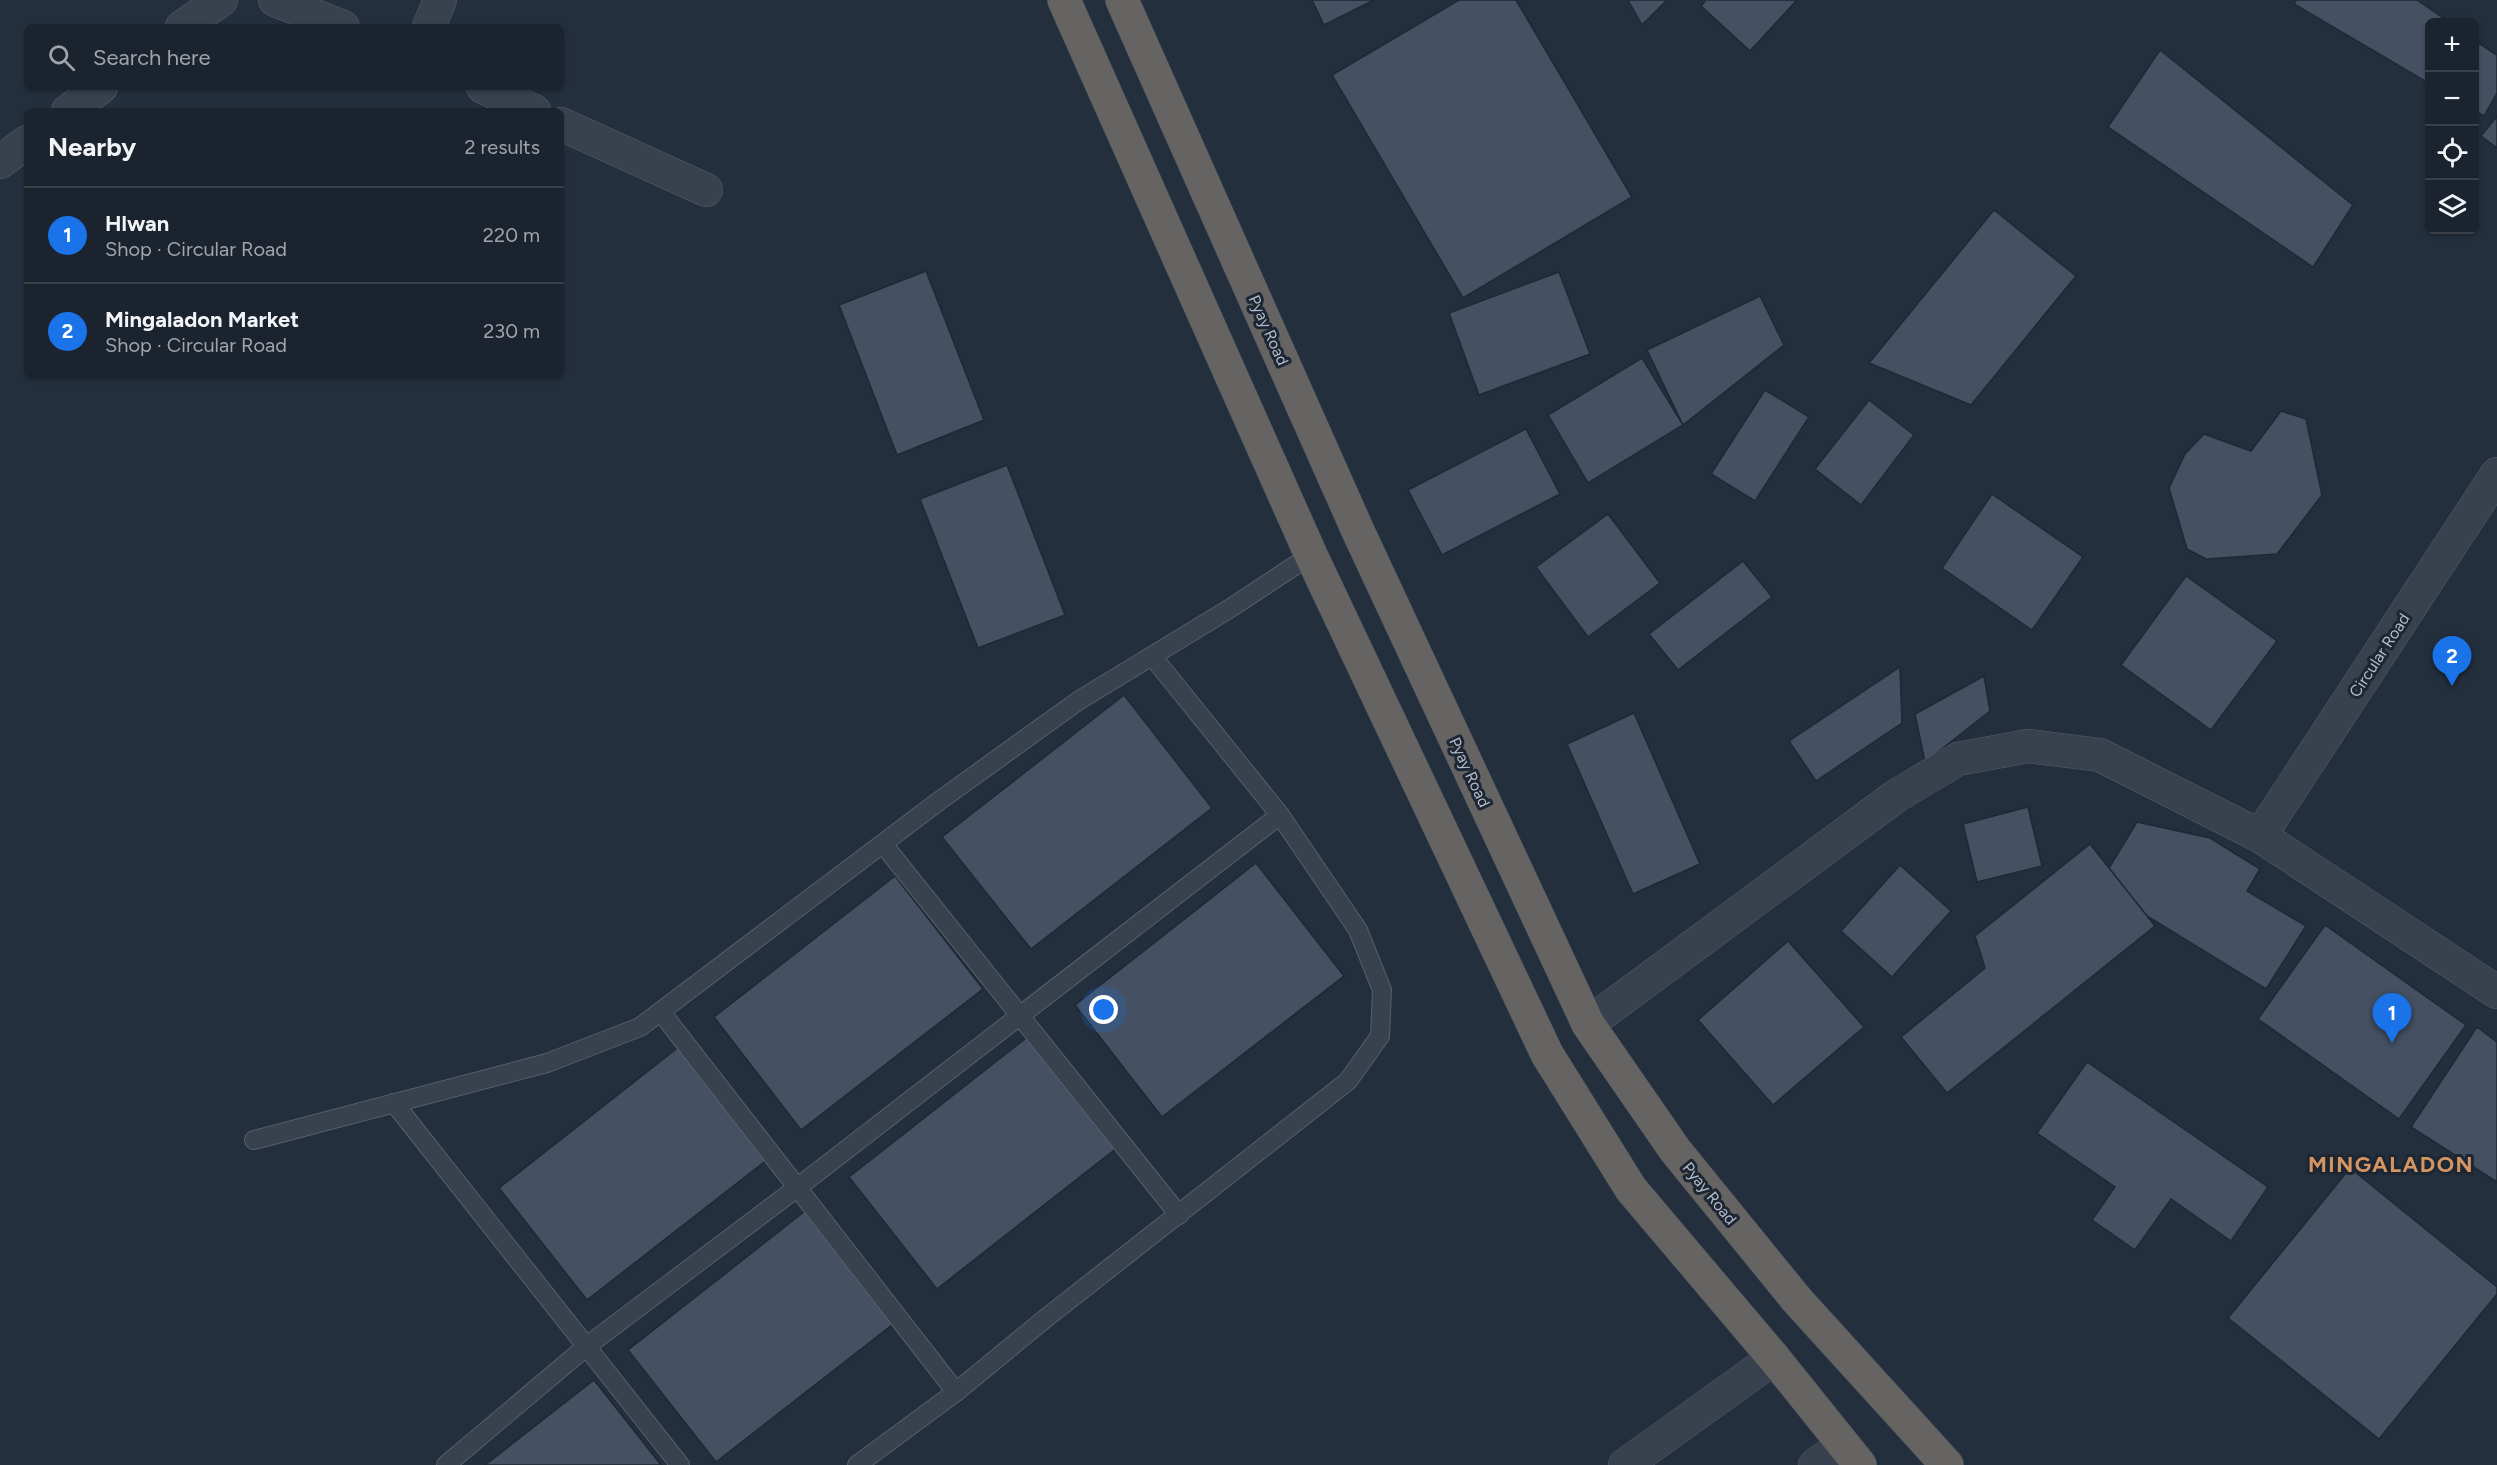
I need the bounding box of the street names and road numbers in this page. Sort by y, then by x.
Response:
street label: Pyay Road [1245,292,1292,368]
street label: Circular Road [2345,610,2414,701]
street label: Pyay Road [1445,734,1494,810]
street label: Pyay Road [1679,1158,1741,1228]

